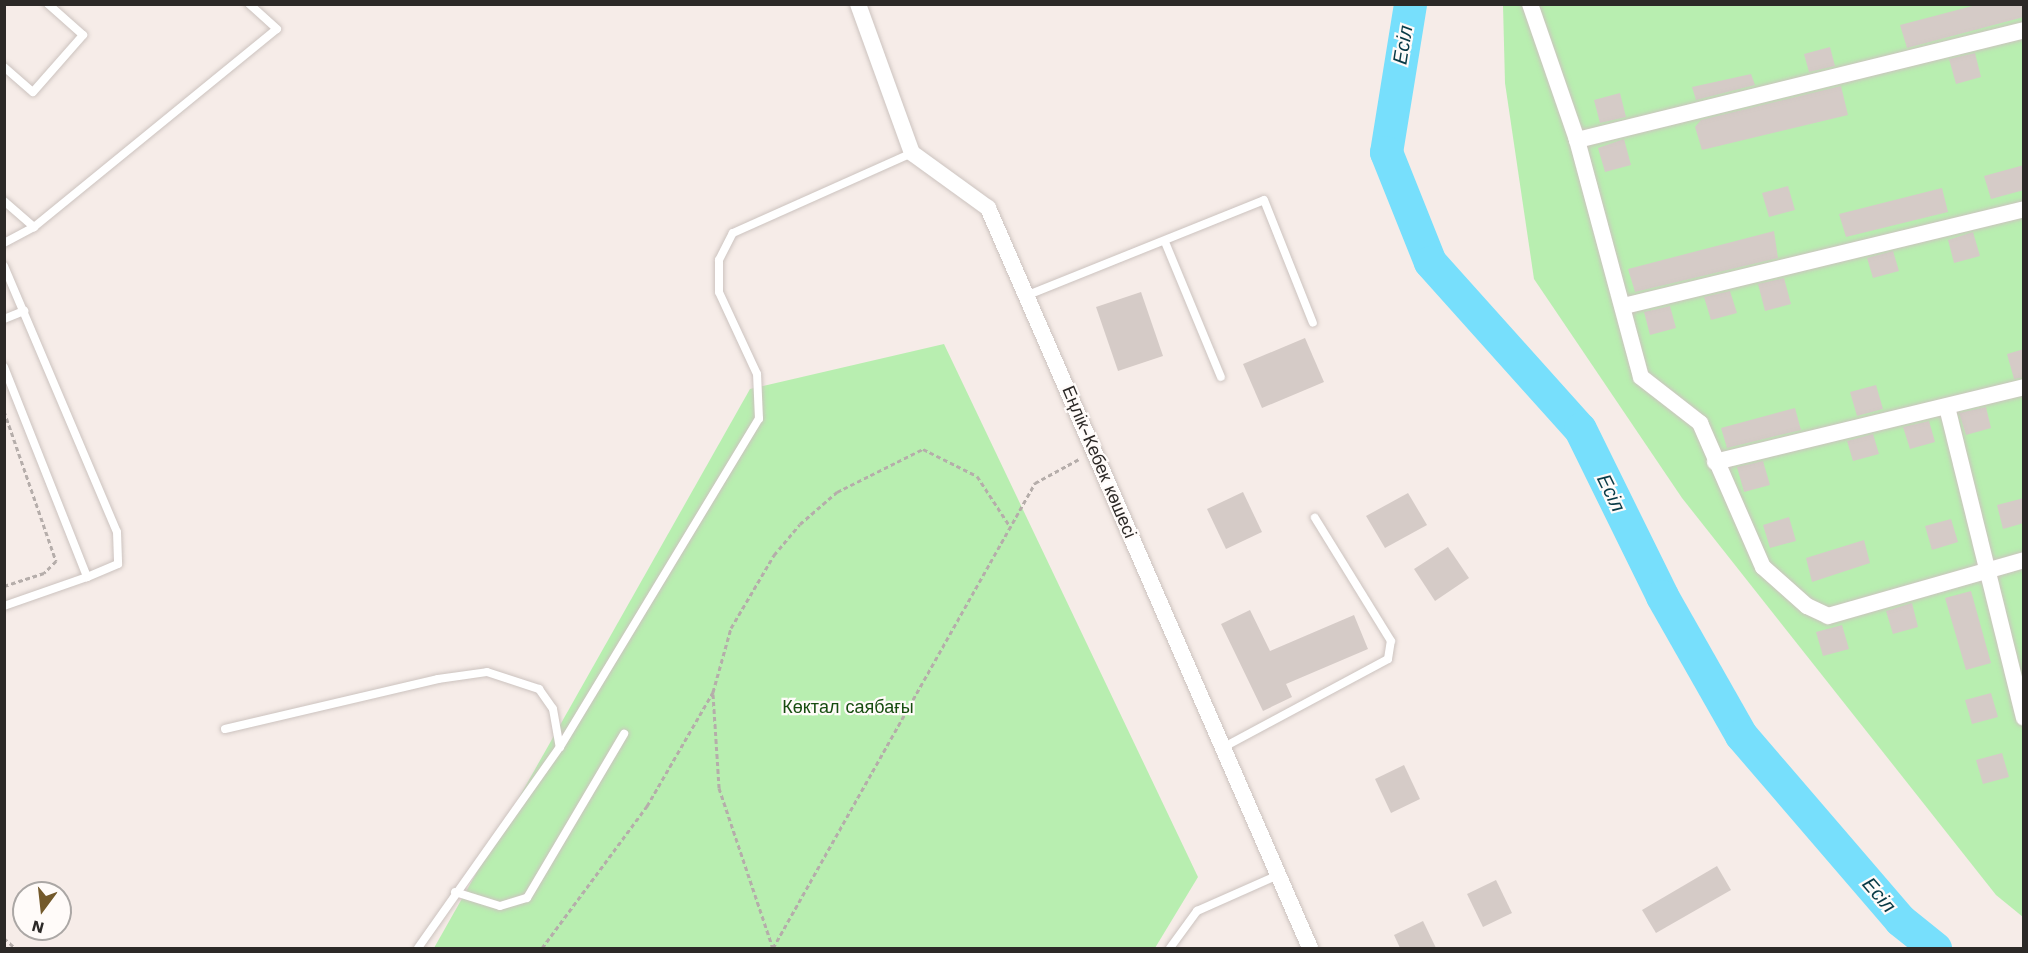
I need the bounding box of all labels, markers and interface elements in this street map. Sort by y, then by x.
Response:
water label: Есіл [1388,24,1418,66]
street label: Еңлік-Кебек көшесі [1057,383,1141,541]
water label: Есіл [1592,470,1630,516]
park label: Көктал саябағы [782,696,914,718]
water label: Есіл [1857,872,1901,918]
north arrow [12,881,72,941]
text: N [30,916,46,938]

